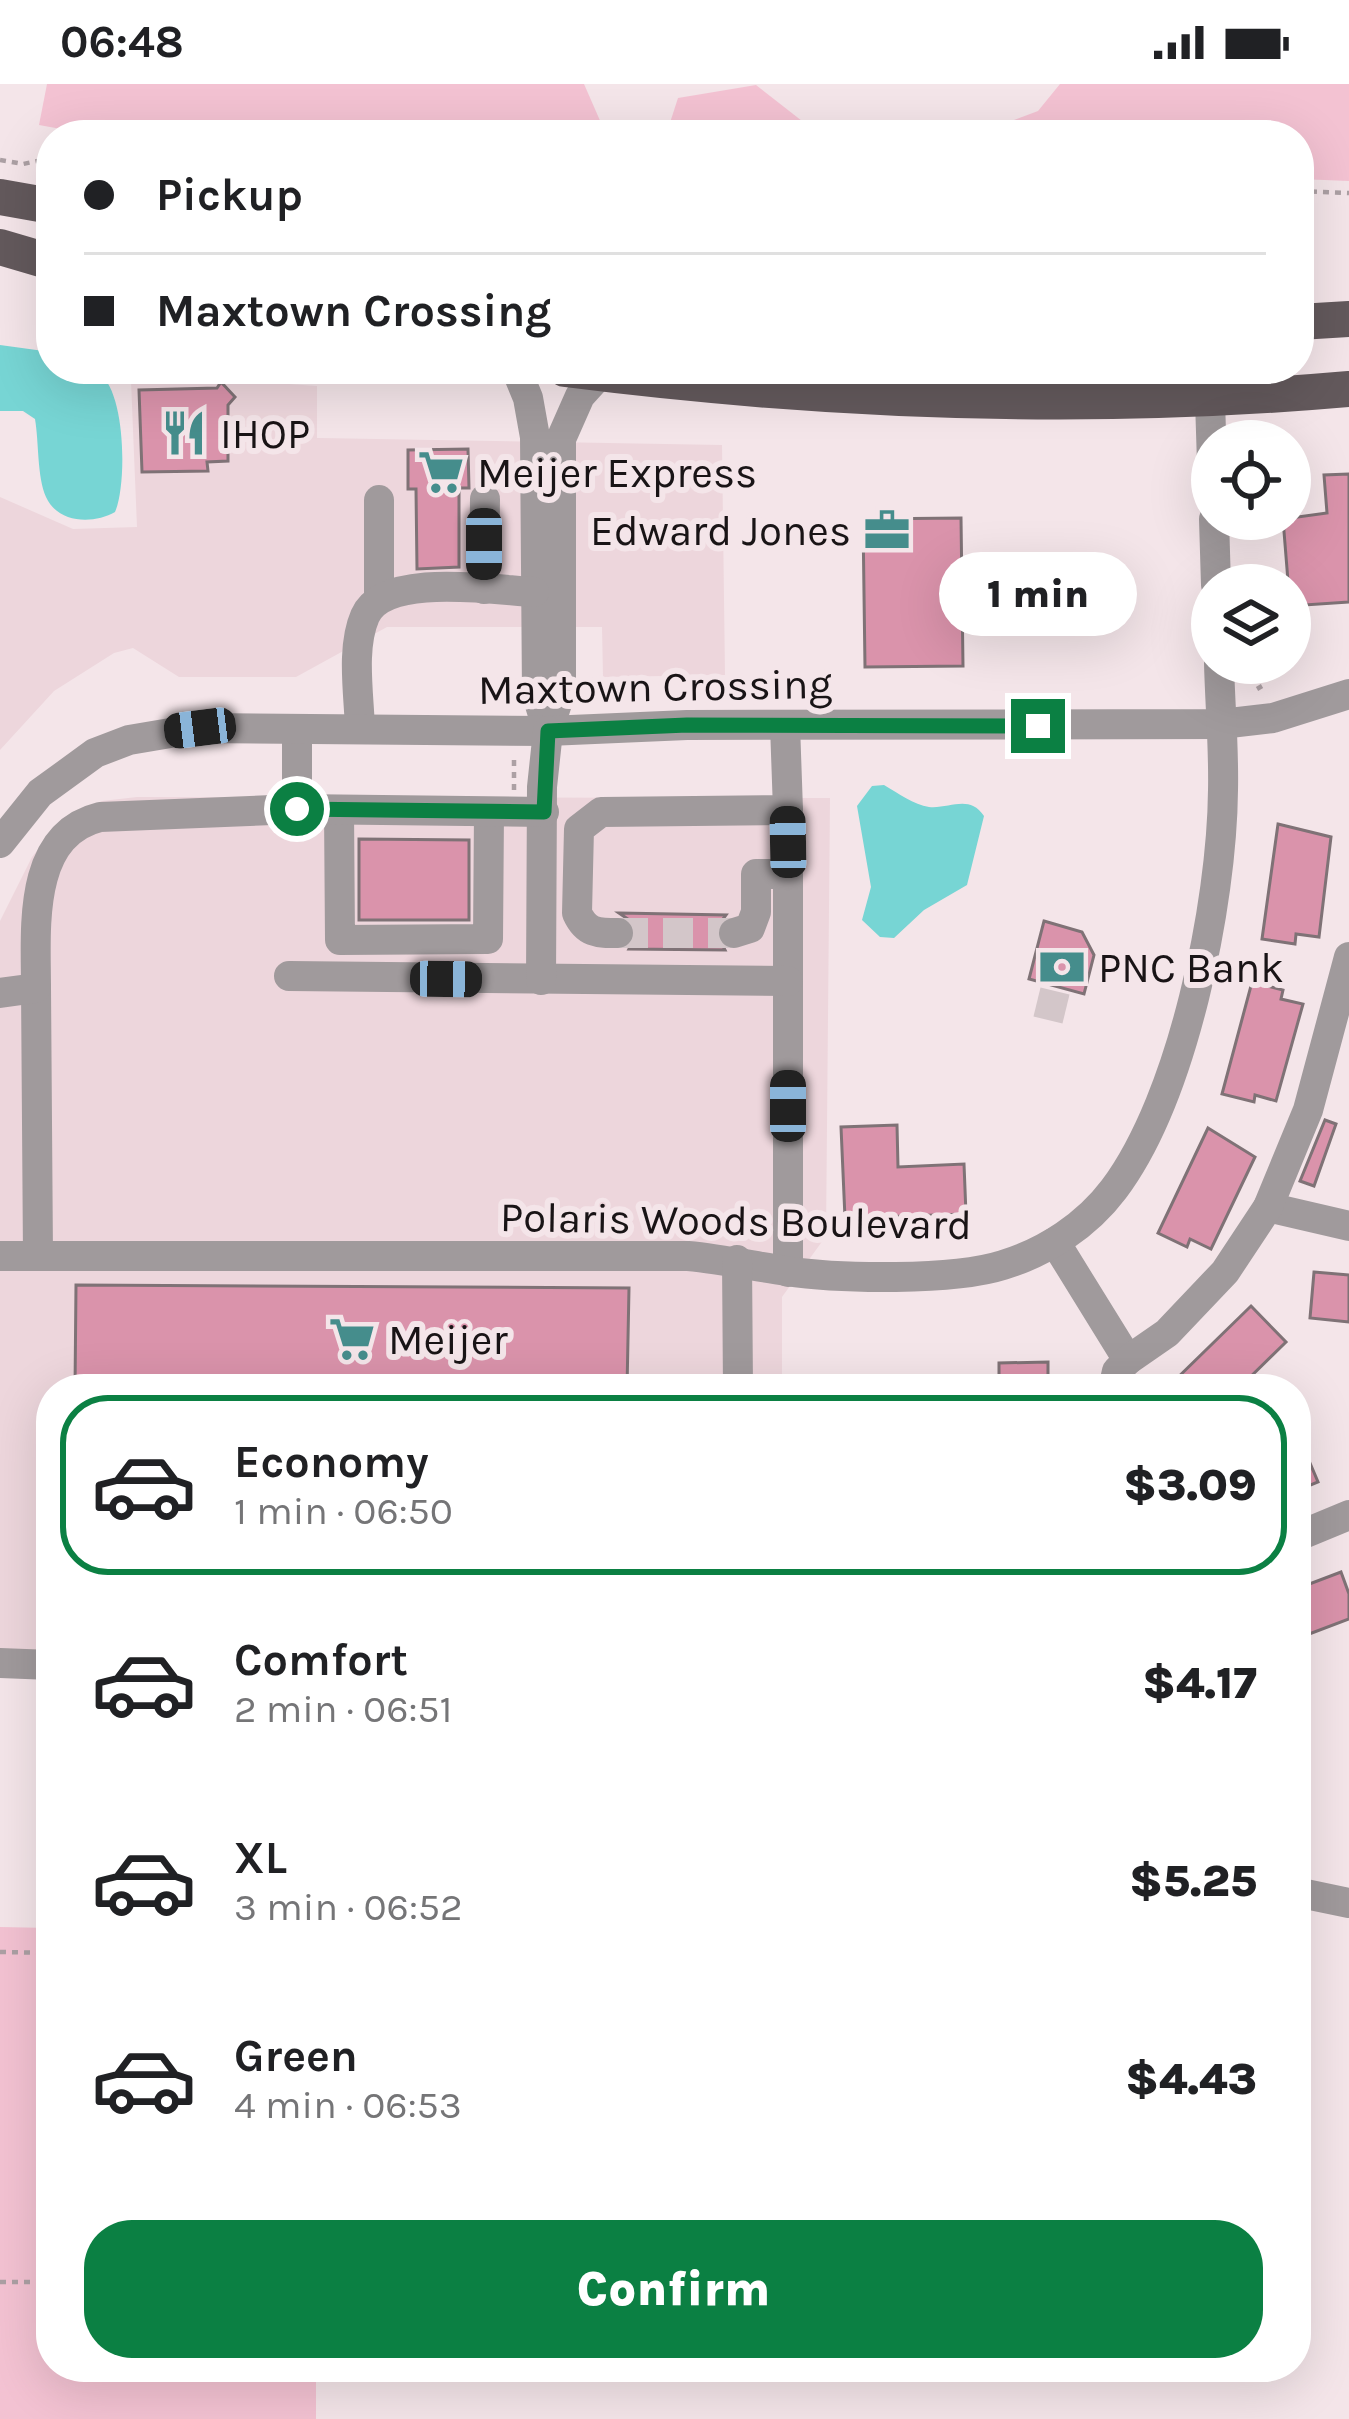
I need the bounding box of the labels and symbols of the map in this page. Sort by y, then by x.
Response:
restaurant icon: IHOP [159,408,209,458]
place label: IHOP [220,409,310,459]
supermarket icon: Meijer Express [416,447,466,497]
place label: Meijer Express [477,448,757,498]
office icon: Edward Jones [862,505,912,555]
place label: Edward Jones [590,506,851,556]
car [466,508,502,580]
callout: 1 min [939,552,1137,636]
street label: Maxtown Crossing [477,659,833,715]
route end [1011,699,1065,753]
car [162,706,238,750]
route start [270,782,324,836]
car [769,806,807,878]
bank icon: PNC Bank [1037,942,1087,992]
place label: PNC Bank [1098,943,1284,993]
car [410,960,482,998]
car [770,1070,806,1142]
street label: Polaris Woods Boulevard [500,1192,972,1250]
supermarket icon: Meijer [327,1314,377,1364]
place label: Meijer [388,1315,508,1365]

